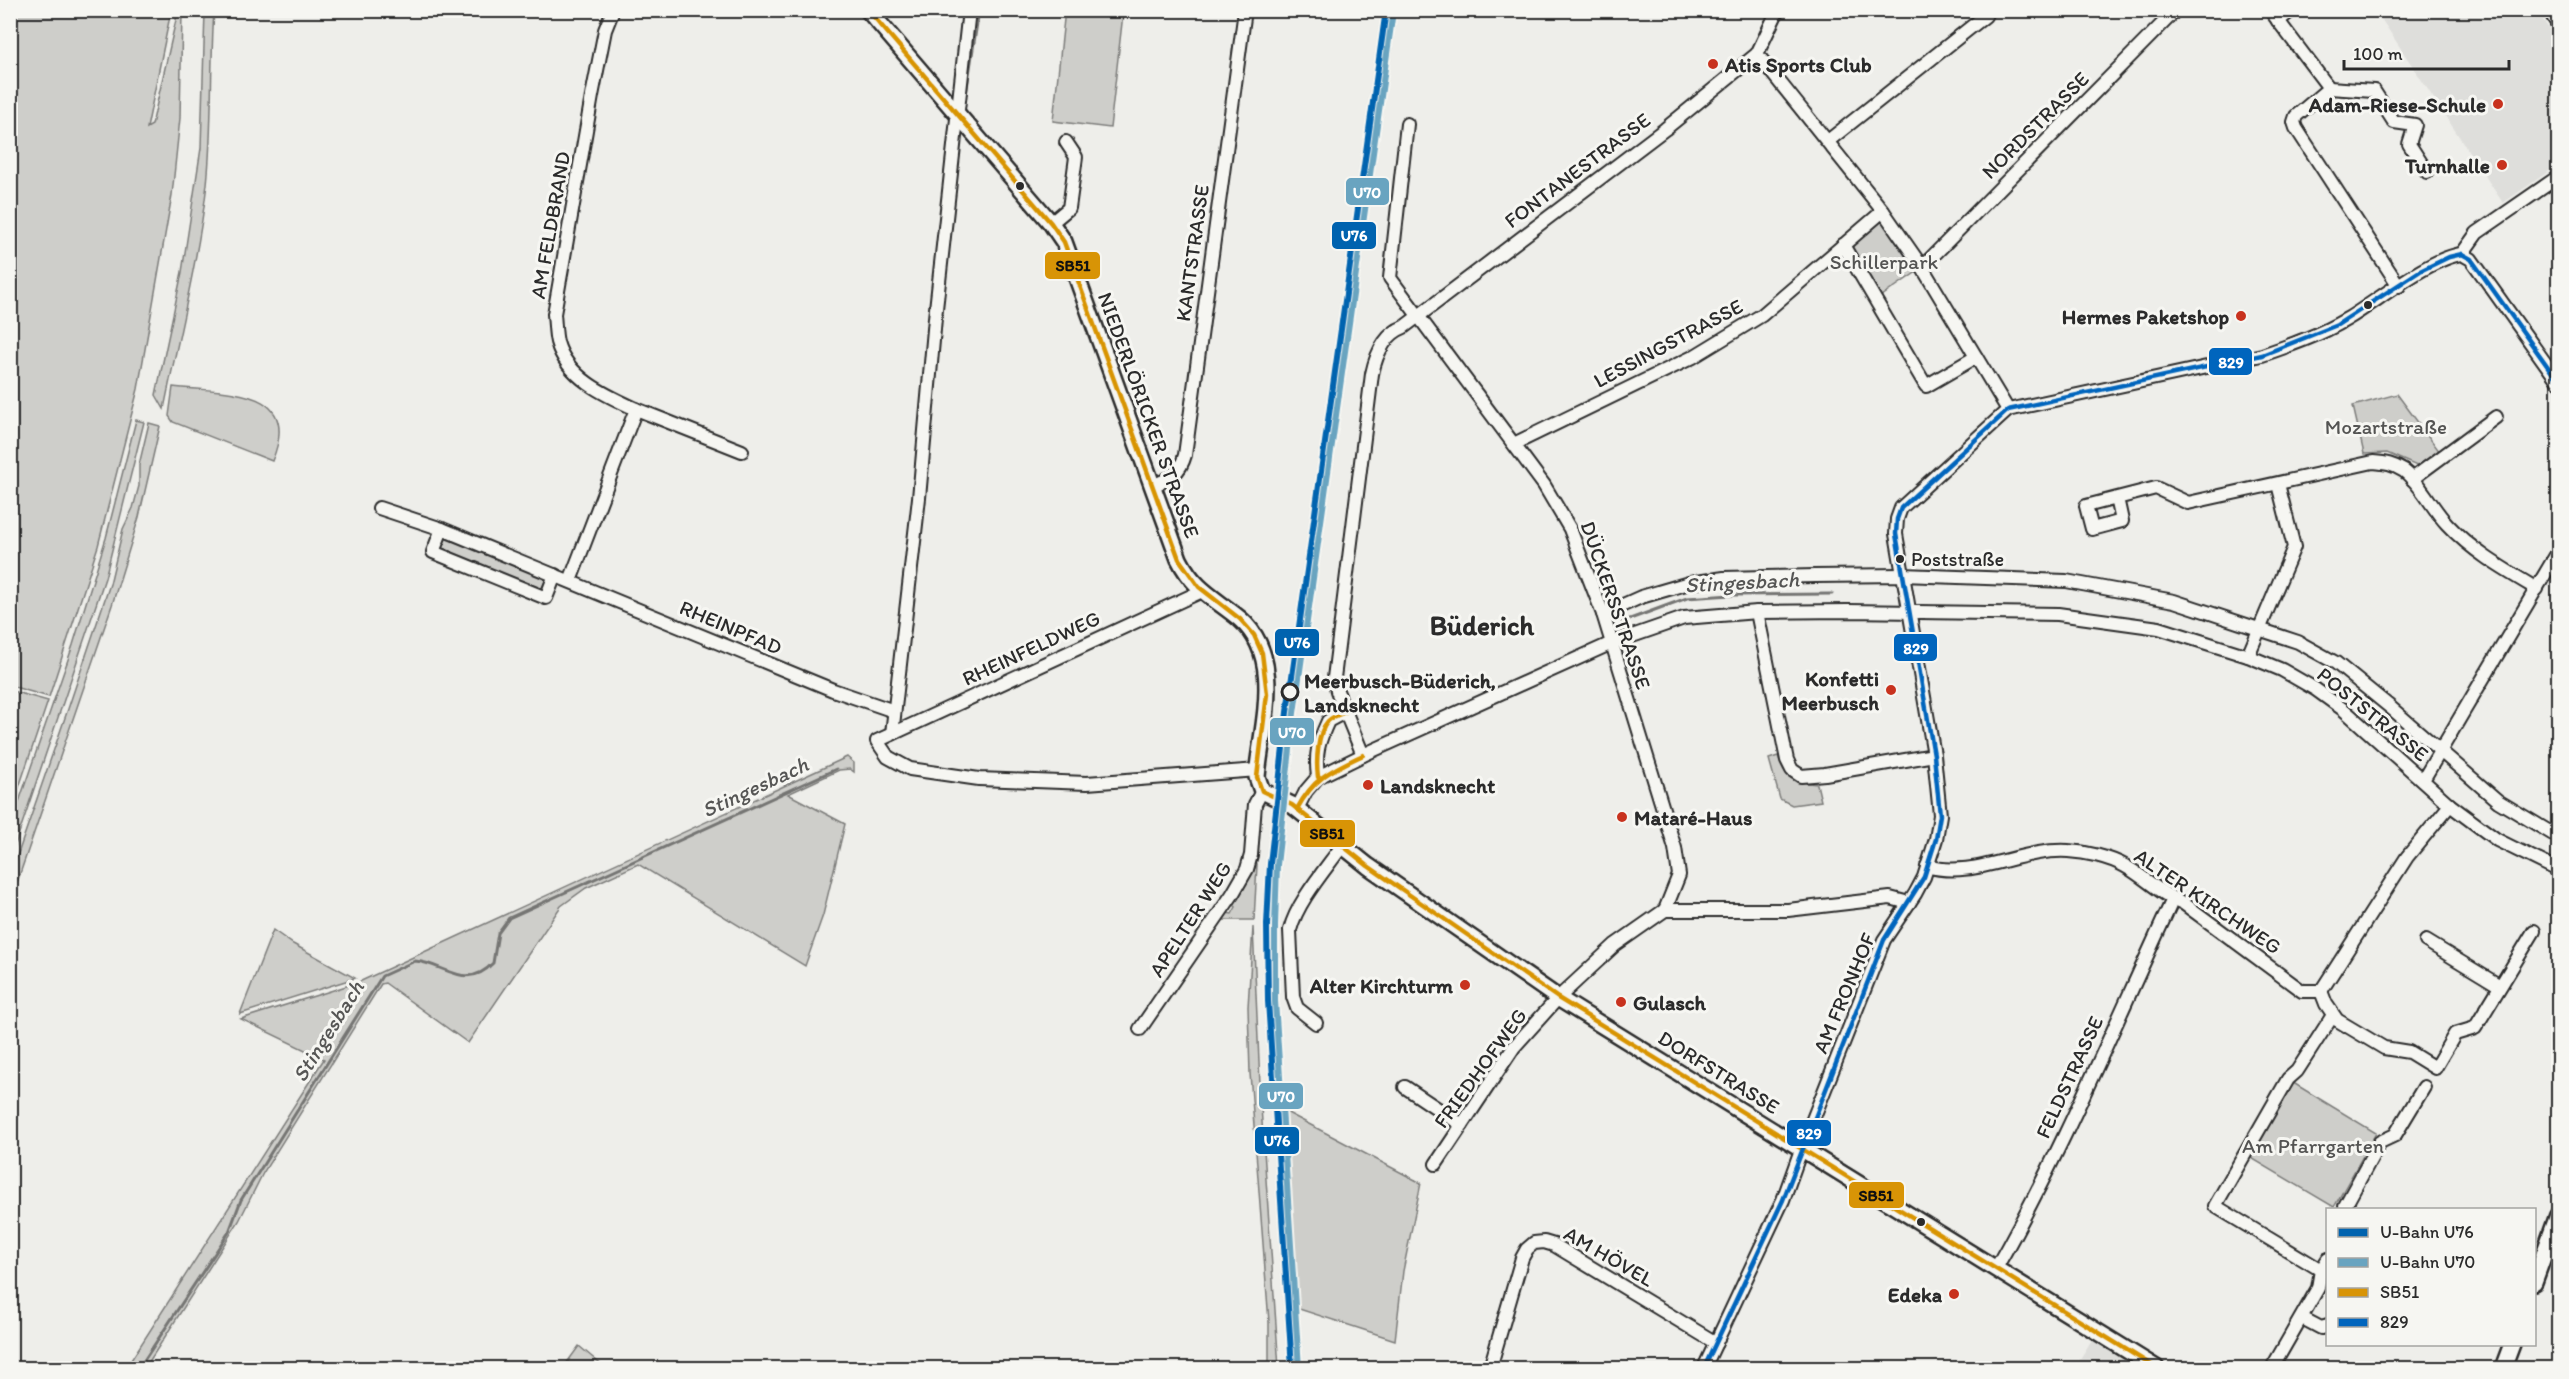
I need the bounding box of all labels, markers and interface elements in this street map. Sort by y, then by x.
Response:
scale bar [2344,33,2509,71]
text: 100 m [2353,43,2403,65]
place label: Atis Sports Club [1724,52,1872,78]
marker: Atis Sports Club [1706,57,1720,71]
street label: NORDSTRASSE [1976,66,2094,184]
place label: Adam-Riese-Schule [2308,92,2486,117]
marker: Adam-Riese-Schule [2491,97,2505,111]
street label: FONTANESTRASSE [1499,107,1655,233]
street label: AM FELDBRAND [525,149,575,301]
place label: Turnhalle [2404,153,2490,178]
marker: Turnhalle [2495,158,2509,172]
line badge: U70 [1345,177,1390,206]
unlabelled marker [1014,180,1026,192]
street label: KANTSTRASSE [1170,183,1214,323]
text: U70 [1353,183,1381,202]
line badge: U76 [1331,221,1377,250]
text: U76 [1340,226,1368,245]
park label: Schillerpark [1830,249,1939,274]
line badge: SB51 [1044,251,1101,280]
text: SB51 [1056,256,1091,275]
street label: NIEDERLÖRICKER STRASSE [1093,289,1205,541]
street label: LESSINGSTRASSE [1589,293,1747,393]
unlabelled marker [2362,299,2374,311]
place label: Hermes Paketshop [2062,304,2229,330]
marker: Hermes Paketshop [2234,309,2248,323]
line badge: 829 [2208,347,2253,376]
text: 829 [2218,353,2244,372]
park label: Mozartstraße [2325,414,2447,439]
street label: DÜCKERSSTRASSE [1576,518,1656,692]
place label: Poststraße [1911,547,2004,571]
marker: Poststraße [1894,553,1906,565]
water label: Stingesbach [1684,566,1800,598]
street label: RHEINPFAD [676,594,786,660]
street label: RHEINFELDWEG [958,605,1104,691]
district label: Büderich [1430,609,1535,642]
line badge: U76 [1274,628,1320,657]
text: U76 [1283,633,1311,652]
line badge: 829 [1893,633,1938,662]
text: 829 [1903,639,1929,658]
street label: POSTSTRASSE [2312,661,2434,767]
place label: Konfetti Meerbusch [1782,666,1879,715]
place label: Meerbusch-Büderich, Landsknecht [1304,668,1496,717]
marker: Meerbusch-Büderich, Landsknecht [1281,683,1299,701]
marker: Konfetti Meerbusch [1884,683,1898,697]
line badge: U70 [1269,717,1315,746]
text: U70 [1278,723,1306,742]
water label: Stingesbach [697,750,813,823]
place label: Landsknecht [1380,773,1495,798]
marker: Landsknecht [1361,778,1375,792]
place label: Mataré-Haus [1634,805,1752,830]
marker: Mataré-Haus [1615,810,1629,824]
line badge: SB51 [1299,819,1356,848]
text: SB51 [1310,824,1345,843]
street label: ALTER KIRCHWEG [2130,843,2286,959]
street label: APELTER WEG [1143,857,1237,981]
street label: AM FRONHOF [1807,929,1881,1057]
place label: Alter Kirchturm [1309,973,1453,998]
water label: Stingesbach [286,975,370,1087]
marker: Alter Kirchturm [1458,978,1472,992]
place label: Gulasch [1633,990,1707,1015]
marker: Gulasch [1614,995,1628,1009]
street label: FRIEDHOFWEG [1428,1003,1532,1133]
street label: FELDSTRASSE [2030,1012,2108,1142]
street label: DORFSTRASSE [1654,1025,1784,1119]
line badge: U70 [1258,1082,1304,1110]
text: U70 [1267,1087,1295,1106]
line badge: 829 [1786,1119,1832,1147]
text: 829 [1796,1124,1822,1143]
line badge: U76 [1254,1126,1300,1155]
text: U76 [1263,1131,1291,1150]
park label: Am Pfarrgarten [2242,1133,2384,1158]
line badge: SB51 [1848,1181,1905,1209]
text: SB51 [1859,1186,1894,1205]
legend [2326,1208,2536,1346]
unlabelled marker [1915,1216,1927,1228]
street label: AM HÖVEL [1560,1220,1659,1292]
text: U-Bahn U76 [2380,1221,2474,1243]
text: U-Bahn U70 [2380,1251,2475,1273]
text: SB51 [2380,1281,2419,1303]
place label: Edeka [1888,1282,1943,1307]
marker: Edeka [1947,1287,1961,1301]
text: 829 [2380,1311,2409,1333]

